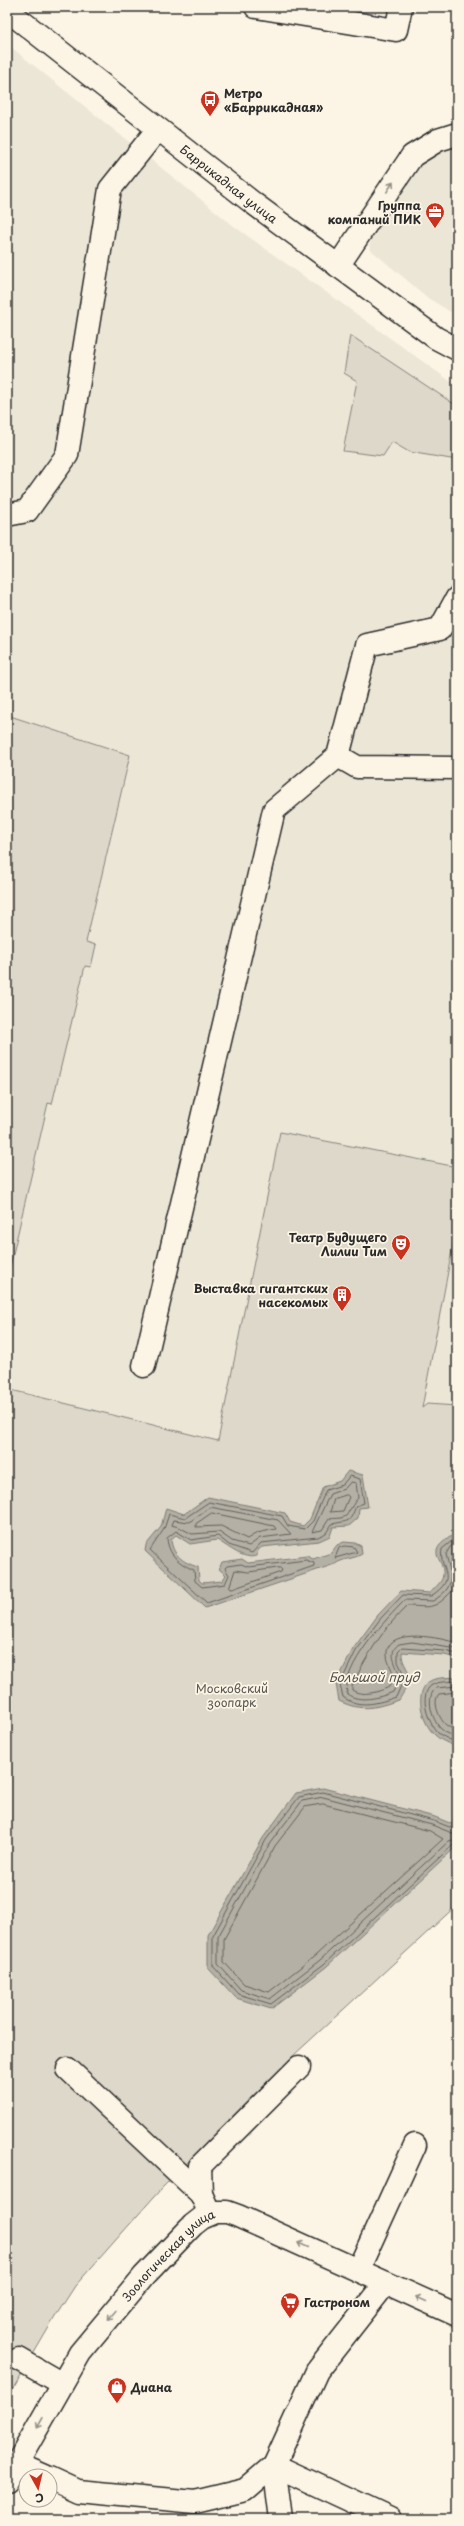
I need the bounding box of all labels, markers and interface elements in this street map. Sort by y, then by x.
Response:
place label: Метро «Баррикадная» [224,84,323,116]
bus stop icon: Метро «Баррикадная» [199,89,221,117]
street label: Баррикадная улица [177,140,282,228]
one-way arrow [386,182,394,193]
place label: Группа компаний ПИК [327,196,422,228]
office icon: Группа компаний ПИК [424,201,446,229]
place label: Театр Будущего Лилии Тим [289,1228,387,1260]
theatre icon: Театр Будущего Лилии Тим [390,1233,412,1261]
place label: Выставка гигантских насекомых [193,1279,329,1311]
building icon: Выставка гигантских насекомых [331,1284,353,1312]
water label: Большой пруд [329,1667,421,1686]
park label: Московский зоопарк [196,1679,268,1711]
street label: Зоологическая улица [118,2204,218,2305]
one-way arrow [297,2241,309,2248]
supermarket icon: Гастроном [279,2291,301,2319]
place label: Гастроном [304,2293,370,2311]
one-way arrow [416,2295,428,2302]
one-way arrow [107,2310,116,2320]
shop icon: Диана [106,2376,128,2404]
place label: Диана [130,2378,173,2396]
one-way arrow [36,2417,43,2429]
north arrow [18,2468,58,2508]
text: С [34,2489,45,2507]

